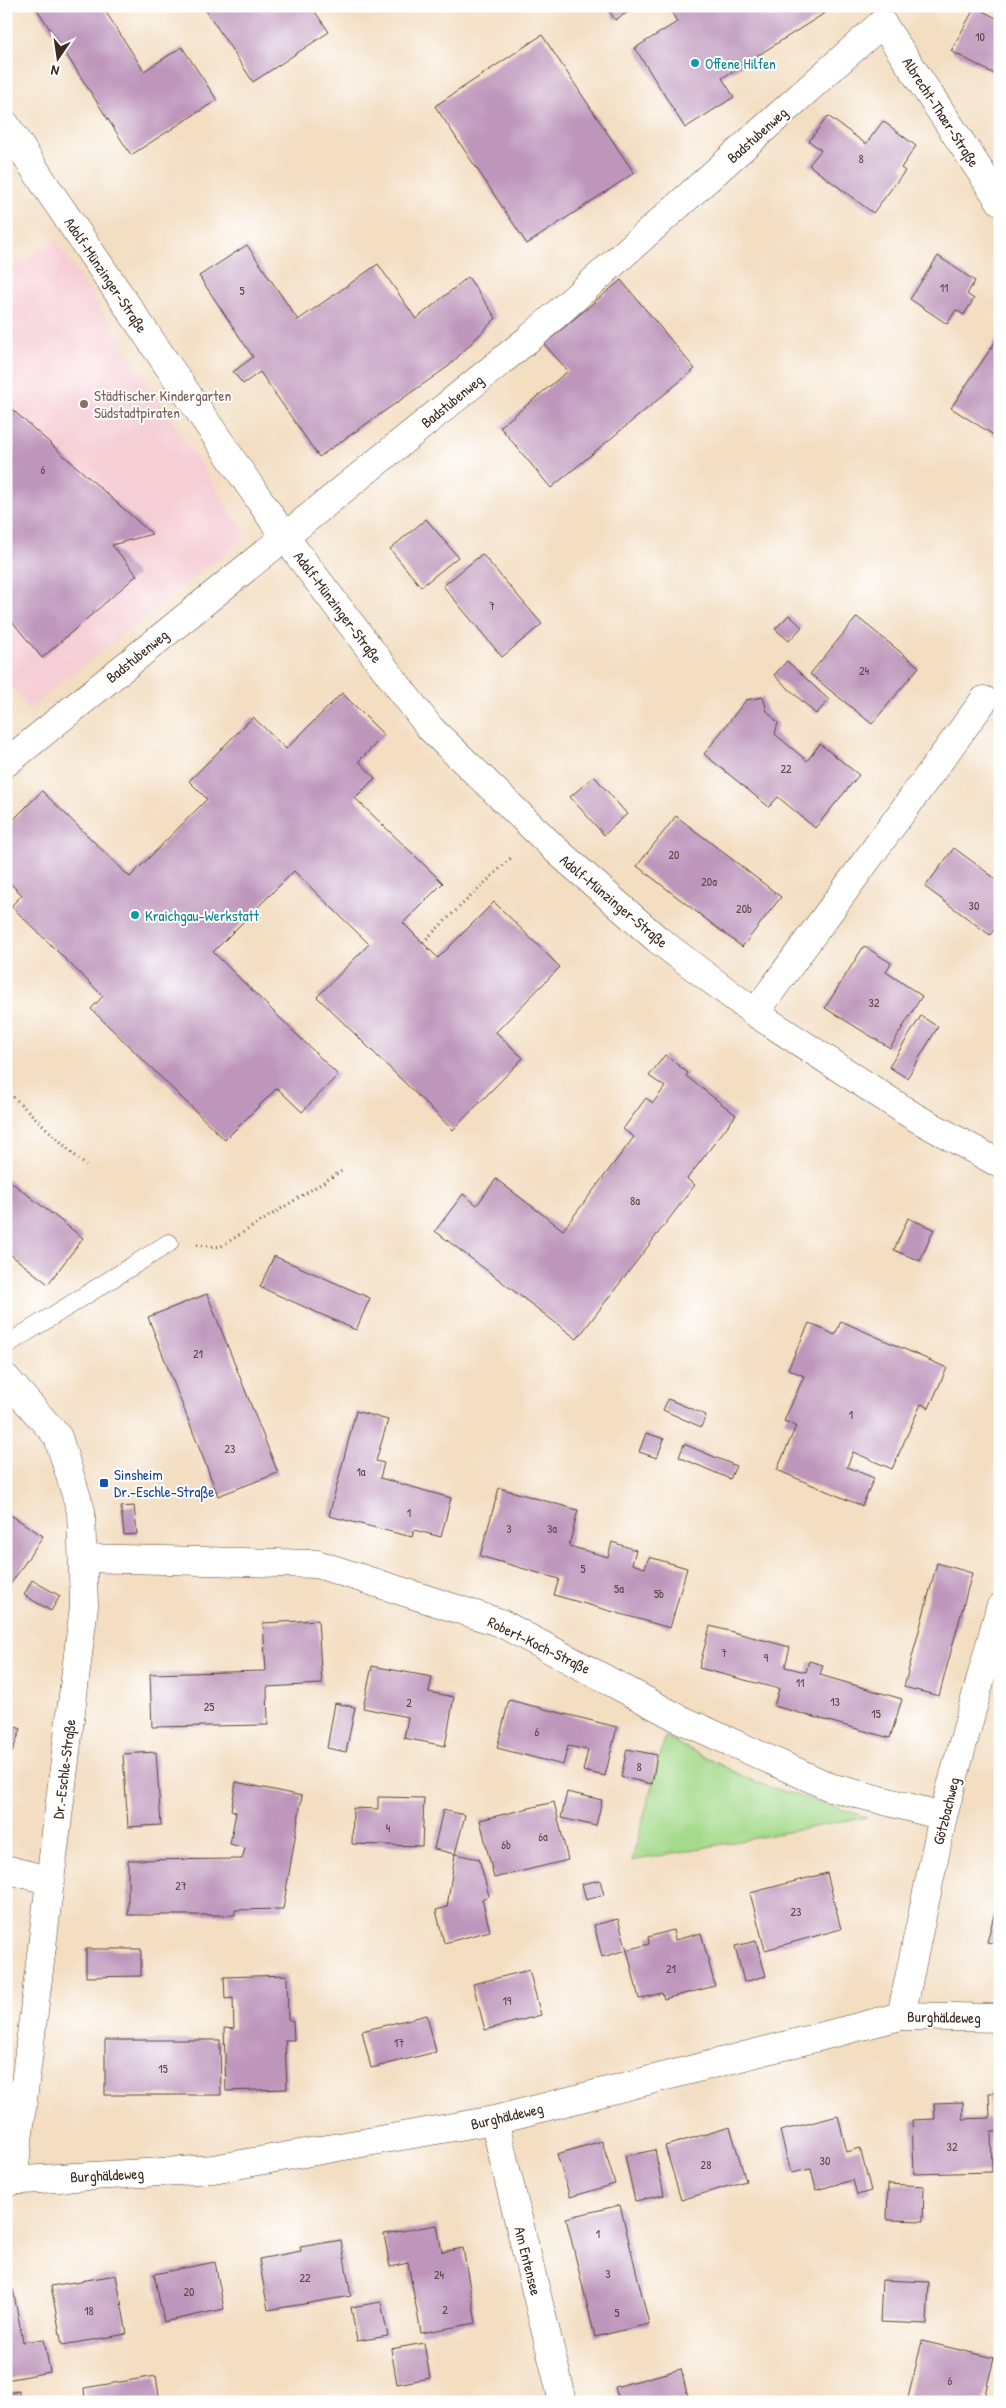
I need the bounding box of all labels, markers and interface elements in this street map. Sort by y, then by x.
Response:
house number: 10 [975,28,985,45]
north arrow [32,32,82,82]
place label: Offene Hilfen [705,53,776,74]
street label: Albrecht-Thaer-Straße [898,53,984,171]
marker: Offene Hilfen [689,57,701,69]
text: N [49,61,61,81]
street label: Badstubenweg [722,102,792,168]
house number: 8 [858,150,864,167]
street label: Adolf-Münzinger-Straße [60,213,152,337]
house number: 11 [940,279,948,296]
house number: 5 [239,282,245,299]
street label: Badstubenweg [416,369,488,433]
place label: Städtischer Kindergarten Südstadtpiraten [94,385,231,423]
marker: Städtischer Kindergarten Südstadtpiraten [78,398,90,410]
house number: 6 [41,461,46,478]
street label: Adolf-Münzinger-Straße [289,547,387,667]
house number: 7 [489,597,495,614]
street label: Badstubenweg [101,624,173,688]
house number: 24 [859,662,870,679]
house number: 22 [780,760,792,777]
house number: 20 [669,846,680,863]
street label: Adolf-Münzinger-Straße [556,850,672,952]
house number: 20a [701,873,717,890]
house number: 30 [969,897,979,914]
house number: 20b [736,900,752,917]
place label: Kraichgau-Werkstatt [145,905,260,926]
marker: Kraichgau-Werkstatt [129,909,141,921]
house number: 32 [869,994,880,1011]
house number: 8a [630,1192,640,1209]
house number: 21 [193,1345,203,1362]
house number: 1 [849,1406,853,1423]
house number: 23 [225,1440,236,1457]
house number: 1a [356,1463,366,1480]
place label: Sinsheim Dr.-Eschle-Straße [114,1464,214,1502]
marker: Sinsheim Dr.-Eschle-Straße [98,1477,110,1489]
house number: 1 [407,1504,411,1521]
house number: 3 [506,1520,512,1537]
house number: 3a [547,1520,557,1537]
house number: 5 [580,1560,586,1577]
house number: 5a [614,1580,624,1597]
house number: 5b [654,1585,664,1602]
street label: Robert-Koch-Straße [484,1611,594,1679]
house number: 7 [721,1644,727,1661]
house number: 9 [764,1649,769,1666]
house number: 11 [796,1674,804,1691]
house number: 13 [830,1693,840,1710]
house number: 2 [406,1694,412,1711]
house number: 25 [204,1698,214,1715]
house number: 15 [871,1705,881,1722]
street label: Dr.-Eschle-Straße [47,1718,81,1820]
house number: 6 [535,1723,540,1740]
house number: 8 [636,1758,642,1775]
street label: Götzbachweg [928,1775,965,1847]
house number: 4 [386,1819,391,1836]
house number: 6a [538,1828,548,1845]
house number: 6b [501,1836,511,1853]
house number: 27 [175,1877,187,1894]
house number: 23 [791,1903,802,1920]
house number: 21 [666,1960,676,1977]
house number: 19 [503,1992,512,2009]
street label: Burghäldeweg [907,2006,981,2028]
house number: 17 [394,2034,404,2051]
house number: 15 [158,2060,168,2077]
street label: Burghäldeweg [469,2097,546,2135]
house number: 32 [947,2138,958,2155]
house number: 30 [820,2152,830,2169]
house number: 28 [701,2156,711,2173]
street label: Burghäldeweg [70,2163,145,2187]
street label: Am Entensee [509,2224,547,2298]
house number: 1 [596,2225,600,2242]
house number: 3 [605,2265,611,2282]
house number: 24 [434,2266,445,2283]
house number: 22 [299,2269,311,2286]
house number: 20 [184,2283,195,2300]
house number: 2 [442,2301,448,2318]
house number: 18 [84,2302,94,2319]
house number: 5 [614,2304,620,2321]
house number: 6 [948,2372,953,2389]

